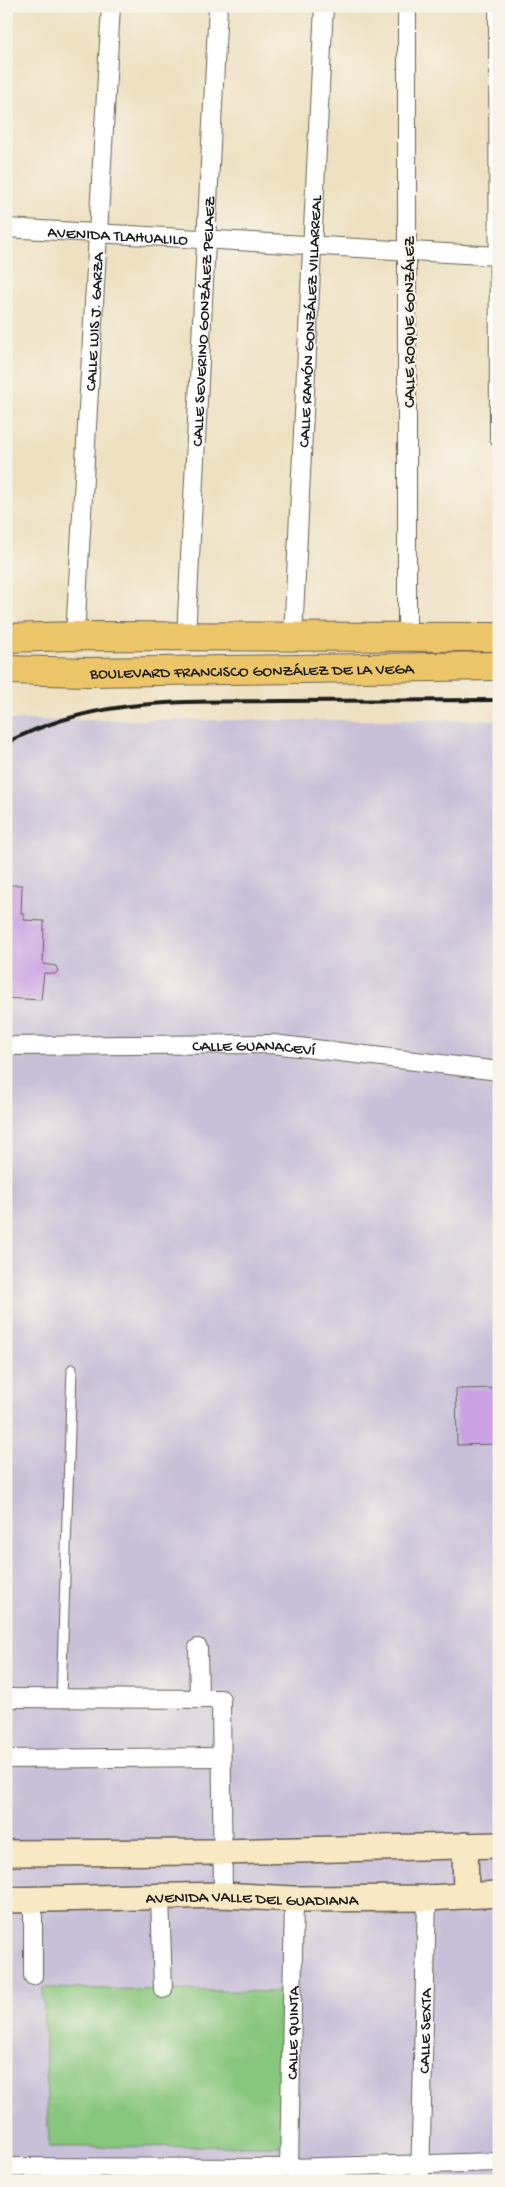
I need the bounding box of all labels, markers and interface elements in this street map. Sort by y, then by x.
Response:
street label: CALLE RAMÓN GONZÁLEZ VILLARREAL [296,194,328,448]
street label: CALLE SEVERINO GONZÁLEZ PELAEZ [190,195,221,447]
street label: AVENIDA TLAHUALILO [47,224,189,251]
street label: CALLE ROQUE GONZÁLEZ [401,236,421,408]
street label: CALLE LUIS J. GARZA [83,250,110,392]
street label: BOULEVARD FRANCISCO GONZÁLEZ DE LA VEGA [89,661,416,685]
street label: CALLE GUANACEVÍ [192,1038,316,1062]
street label: AVENIDA VALLE DEL GUADIANA [146,1889,360,1912]
street label: CALLE QUINTA [285,1985,305,2080]
street label: CALLE SEXTA [417,1987,438,2074]

